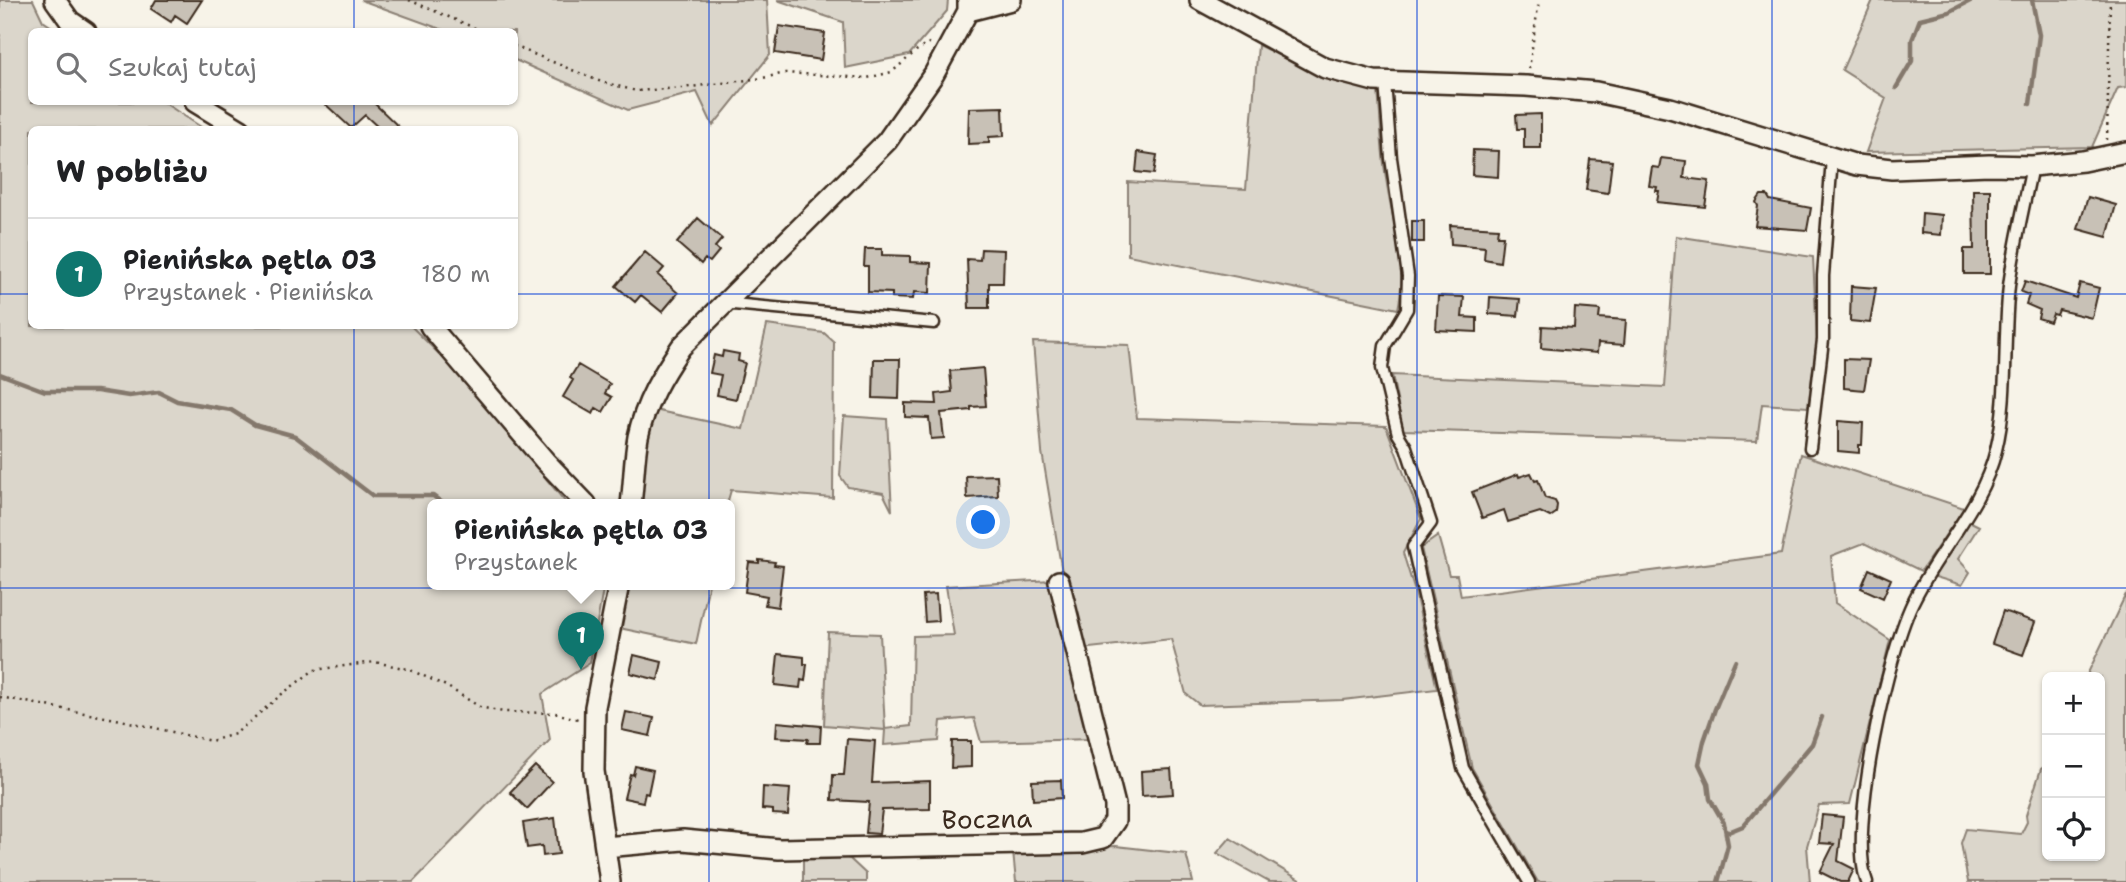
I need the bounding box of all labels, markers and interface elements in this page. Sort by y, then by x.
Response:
search box [28,28,518,105]
icon: search [52,48,90,86]
text: Szukaj tutaj [108,49,257,84]
text: W pobliżu [56,151,208,192]
text: Pienińska pętla 03 [123,242,377,277]
text: 1 [74,259,84,289]
text: 180 m [421,259,490,289]
text: Przystanek · Pienińska [123,277,373,307]
popup [427,499,735,590]
your location [966,505,1000,539]
text: Pienińska pętla 03 [454,512,708,547]
text: Przystanek [454,547,578,577]
pin: 1 [558,612,604,670]
map controls [2042,672,2105,861]
button: + [2042,672,2105,735]
button: − [2042,735,2105,798]
button: locate [2042,798,2105,861]
street label: Boczna [941,800,1033,837]

